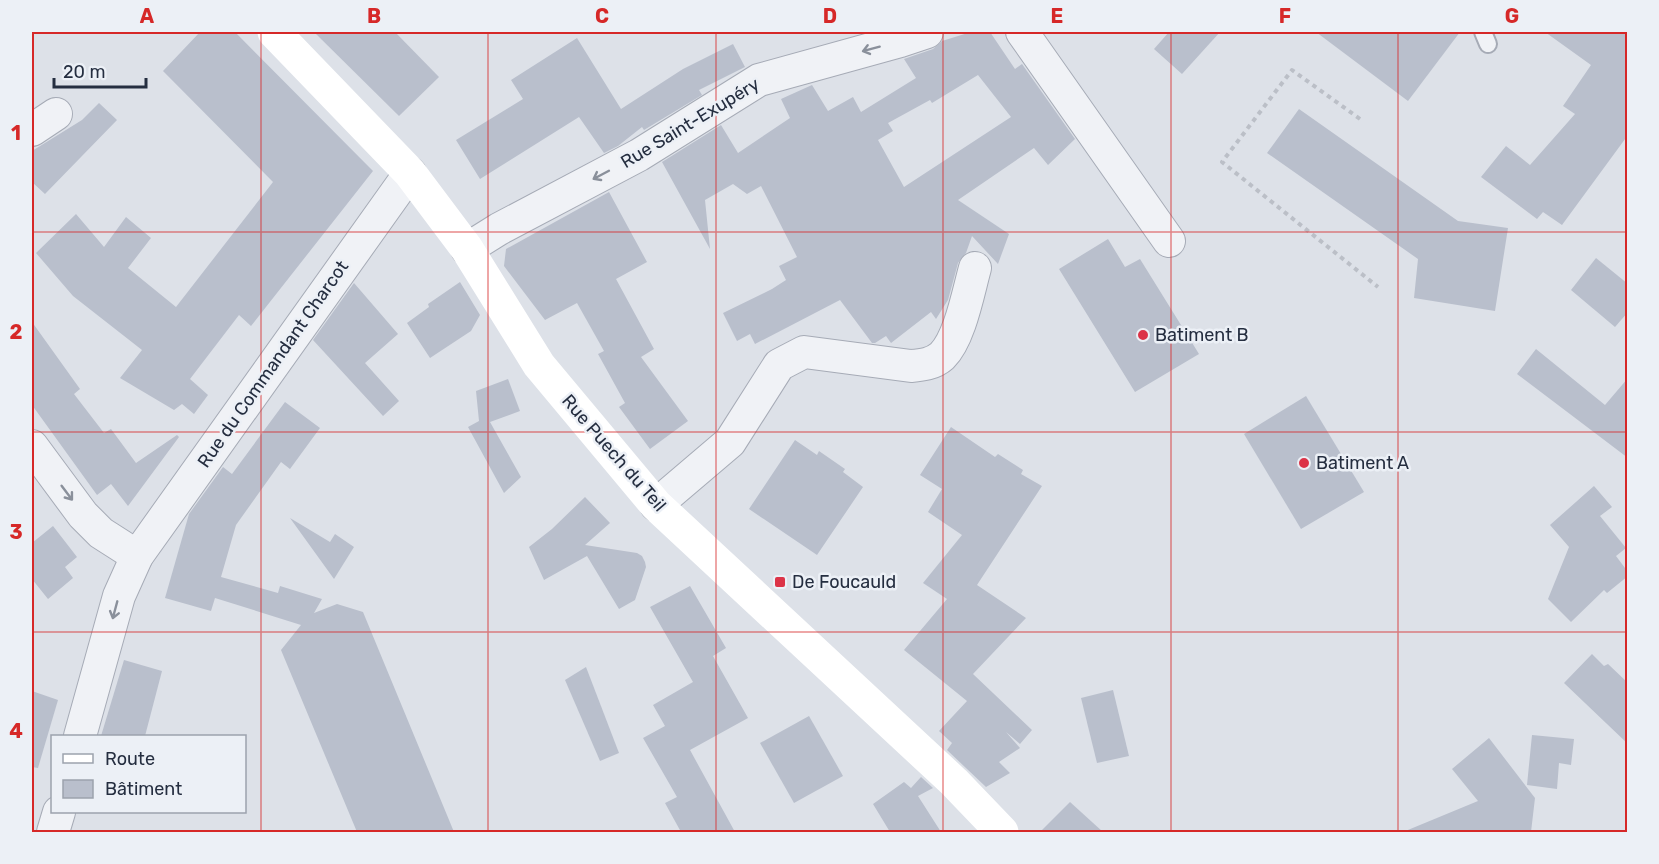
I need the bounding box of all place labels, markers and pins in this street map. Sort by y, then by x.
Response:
place label: Batiment B [1155,324,1249,346]
marker: Batiment B [1136,328,1150,342]
place label: Batiment A [1316,452,1409,474]
marker: Batiment A [1297,456,1311,470]
place label: De Foucauld [792,571,896,593]
marker: De Foucauld [773,575,787,589]

